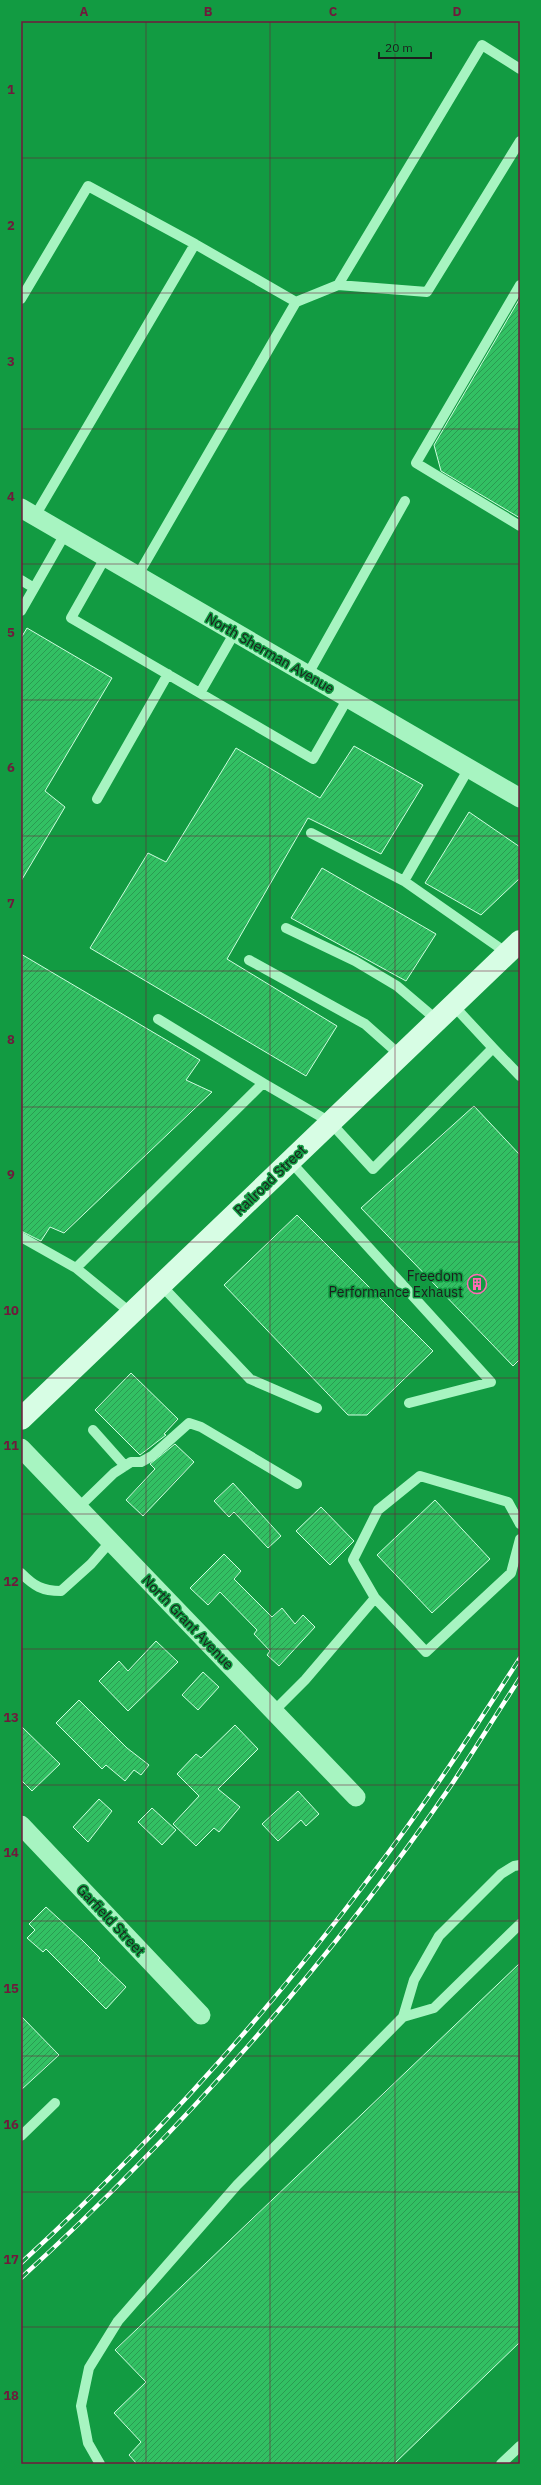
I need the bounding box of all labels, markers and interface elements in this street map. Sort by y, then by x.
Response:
text: A [80,3,89,20]
text: B [204,3,213,20]
text: C [329,3,338,20]
text: D [452,3,462,20]
scale bar [379,34,431,60]
text: 20 m [385,40,413,55]
text: 1 [7,81,15,98]
text: 2 [7,217,15,234]
text: 3 [7,353,15,370]
text: 4 [7,488,15,505]
street label: North Sherman Avenue [202,609,338,697]
text: 5 [7,624,15,641]
text: 6 [7,759,15,776]
text: 7 [7,895,15,912]
text: 8 [7,1031,15,1048]
street label: Railroad Street [230,1141,310,1219]
text: 9 [7,1166,15,1183]
place label: Freedom Performance Exhaust [329,1267,463,1301]
building icon: Freedom Performance Exhaust [466,1273,488,1295]
text: 10 [3,1302,19,1319]
text: 11 [3,1437,19,1454]
street label: North Grant Avenue [138,1571,238,1673]
text: 12 [3,1573,19,1590]
text: 13 [3,1709,19,1726]
text: 14 [3,1844,19,1861]
street label: Garfield Street [73,1880,149,1960]
text: 15 [3,1980,19,1997]
text: 16 [3,2116,19,2133]
text: 17 [3,2251,19,2268]
text: 18 [3,2387,19,2404]

